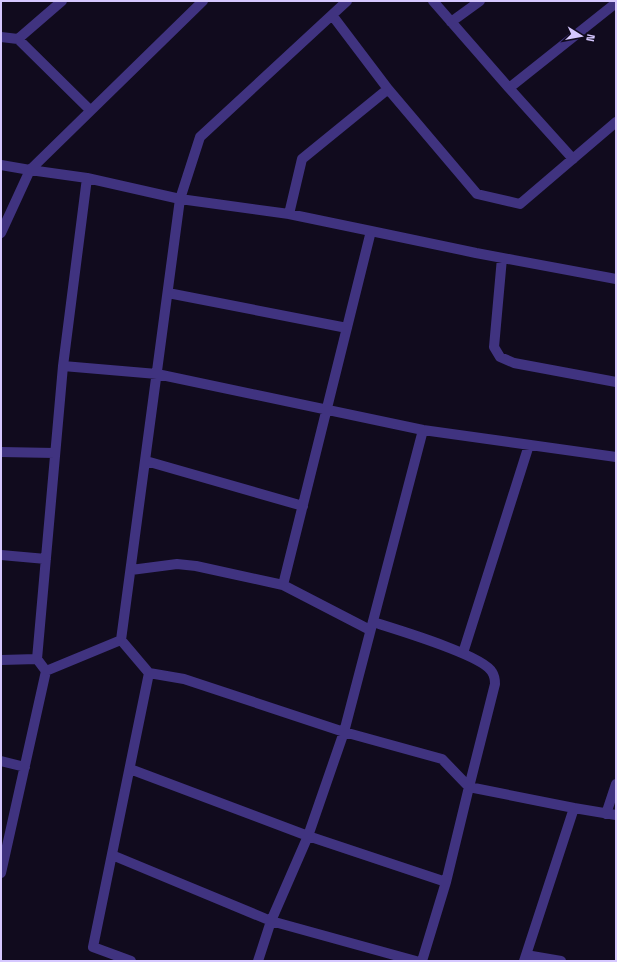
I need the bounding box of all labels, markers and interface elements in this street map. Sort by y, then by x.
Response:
north arrow [561,16,601,56]
text: N [583,33,598,43]

